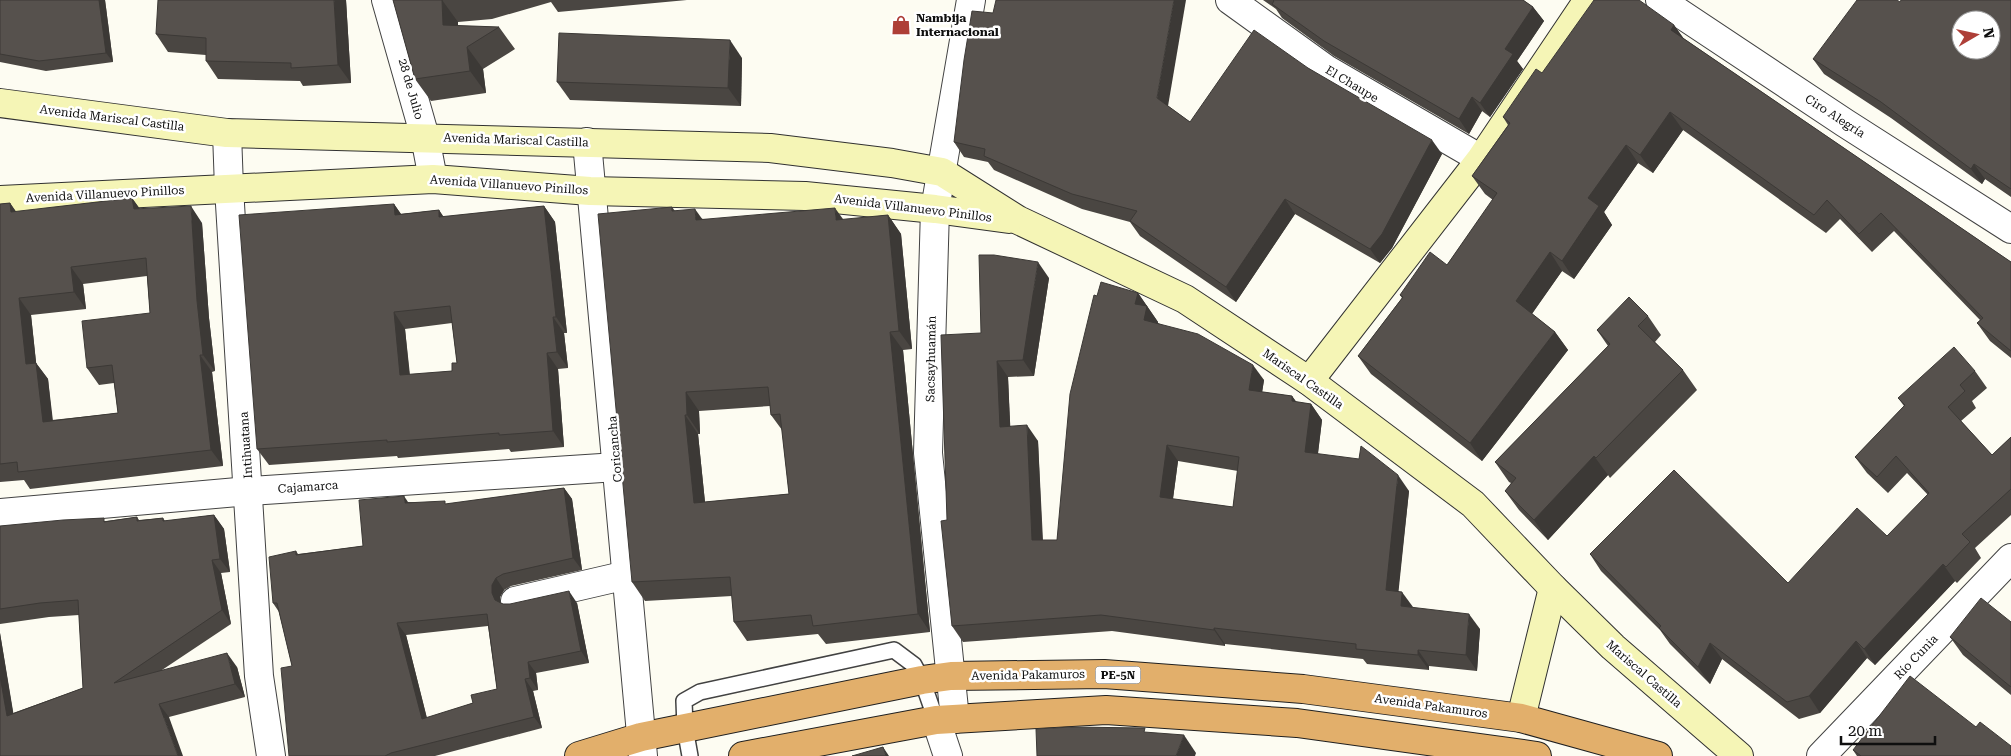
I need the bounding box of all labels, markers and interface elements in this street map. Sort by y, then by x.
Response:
north arrow [1951,10,2001,60]
place label: Nambija Internacional [916,11,999,39]
shop icon: Nambija Internacional [890,14,912,36]
text: N [1980,26,1998,40]
street label: 28 de Julio [396,57,426,121]
street label: El Chaupe [1323,63,1381,105]
street label: Ciro Alegría [1802,91,1868,141]
street label: Avenida Mariscal Castilla [39,102,185,134]
street label: Avenida Mariscal Castilla [443,130,589,150]
street label: Avenida Villanuevo Pinillos [429,172,589,198]
street label: Avenida Villanuevo Pinillos [25,183,185,205]
street label: Avenida Villanuevo Pinillos [833,191,993,225]
street label: Sacsayhuamán [923,315,939,402]
street label: Mariscal Castilla [1260,346,1346,412]
street label: Intihuatana [237,410,255,479]
street label: Coricancha [605,415,625,483]
street label: Cajamarca [277,478,339,496]
street label: Río Cunia [1891,631,1941,682]
street label: Mariscal Castilla [1603,637,1685,711]
road number: PE-5N [1096,666,1140,684]
street label: Avenida Pakamuros [971,667,1085,683]
street label: Avenida Pakamuros [1374,691,1489,721]
scale bar [1841,714,1935,746]
text: 20 m [1848,722,1883,740]

